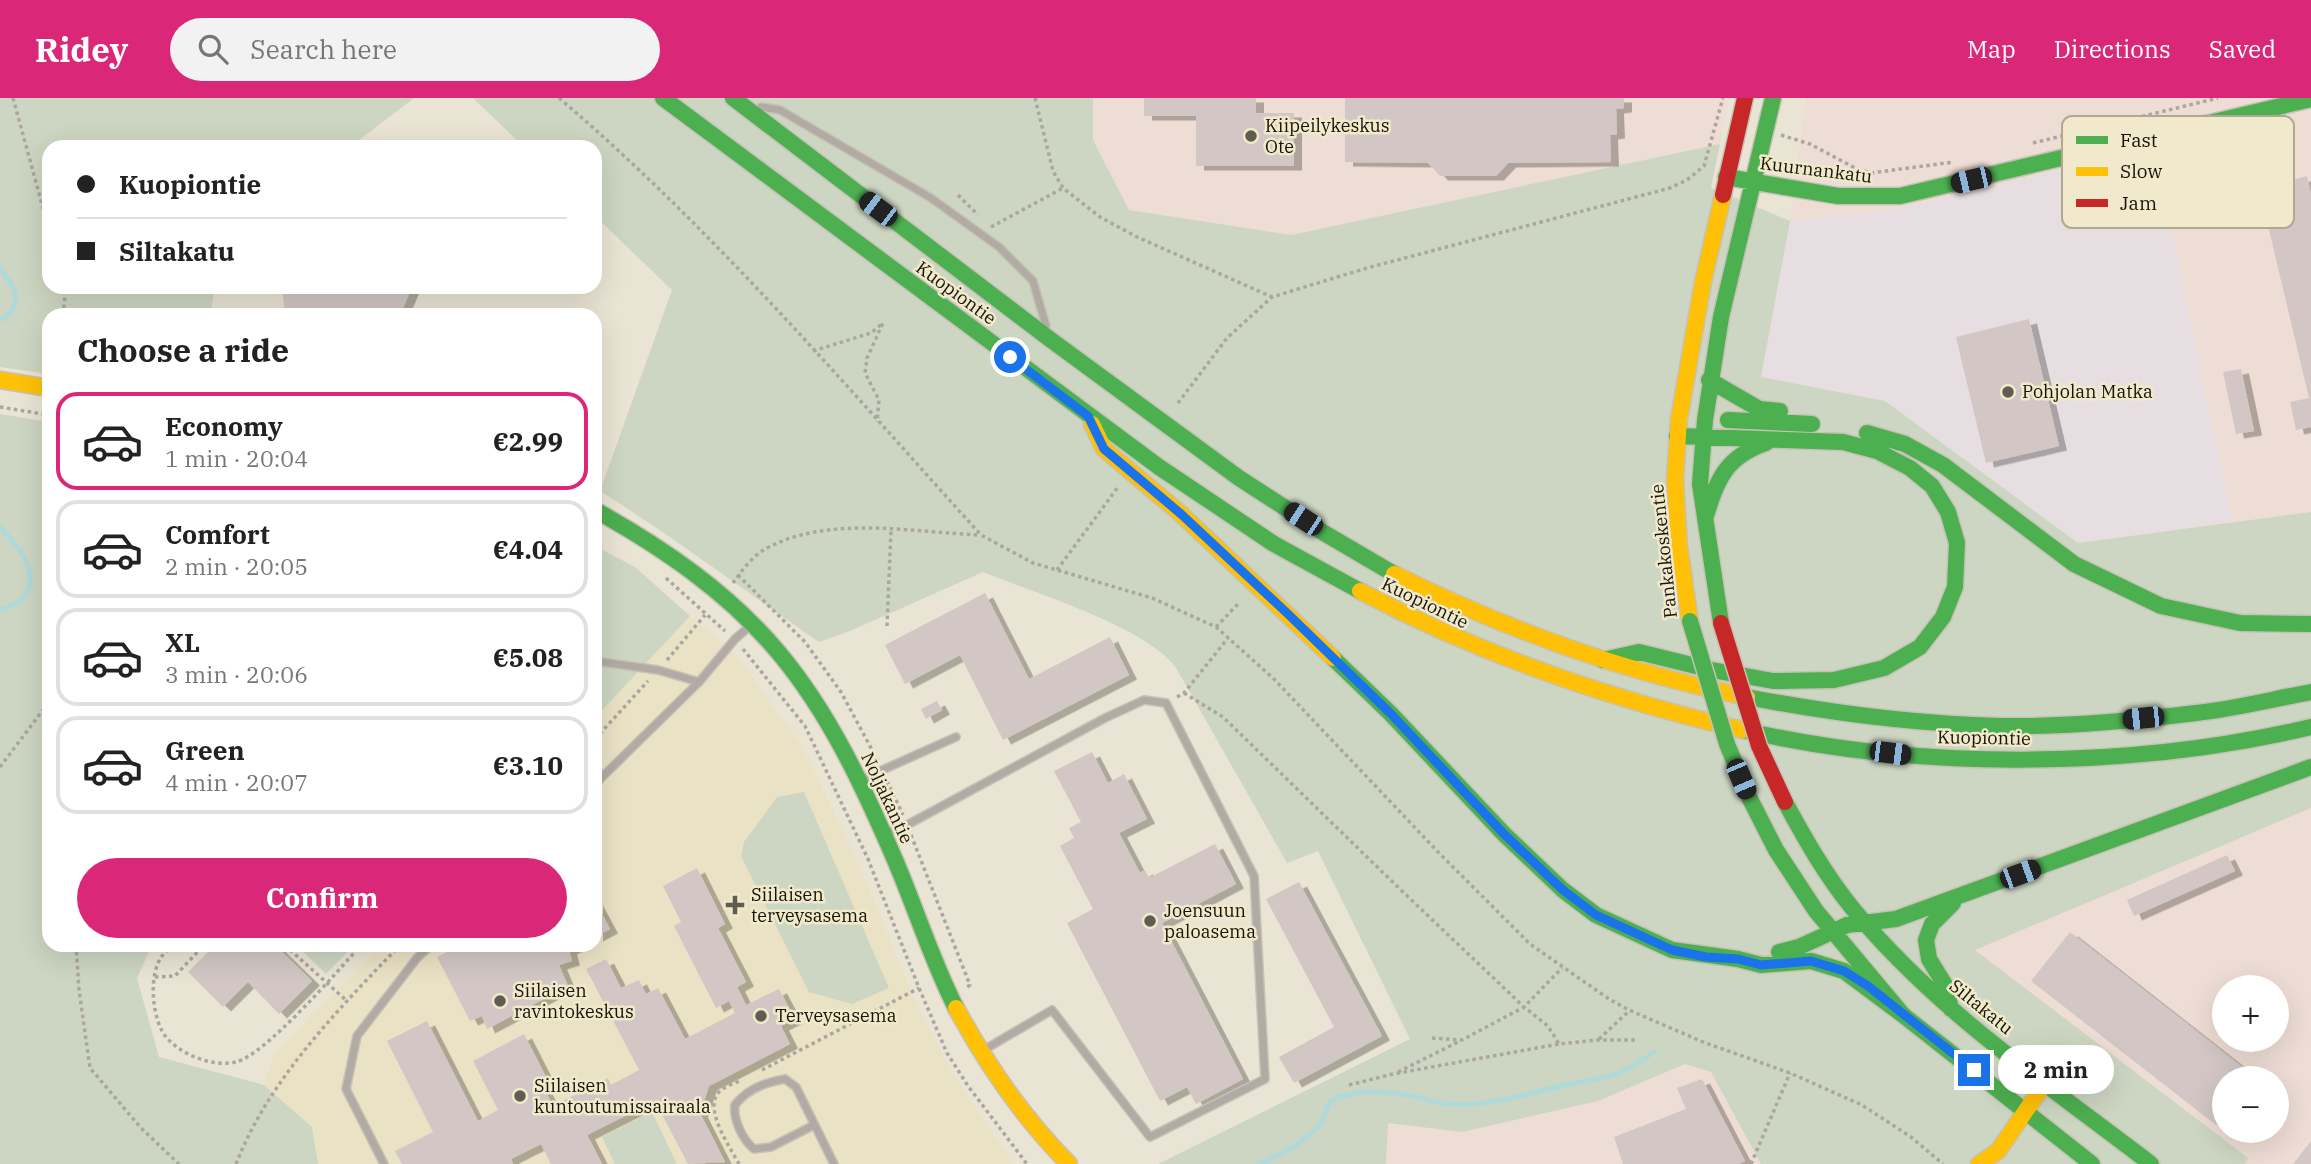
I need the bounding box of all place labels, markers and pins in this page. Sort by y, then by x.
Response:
place label: Kiipeilykeskus Ote [1265,114,1390,158]
marker: Kiipeilykeskus Ote [1243,128,1259,144]
place label: Pohjolan Matka [2022,380,2153,403]
marker: Pohjolan Matka [2000,384,2016,400]
place label: Siilaisen terveysasema [751,883,868,927]
marker: Siilaisen terveysasema [725,895,745,915]
place label: Joensuun paloasema [1164,899,1256,943]
marker: Joensuun paloasema [1142,913,1158,929]
place label: Siilaisen ravintokeskus [514,979,634,1023]
marker: Siilaisen ravintokeskus [492,993,508,1009]
place label: Terveysasema [775,1004,897,1027]
marker: Terveysasema [753,1008,769,1024]
place label: Siilaisen kuntoutumissairaala [534,1074,711,1118]
marker: Siilaisen kuntoutumissairaala [512,1088,528,1104]

